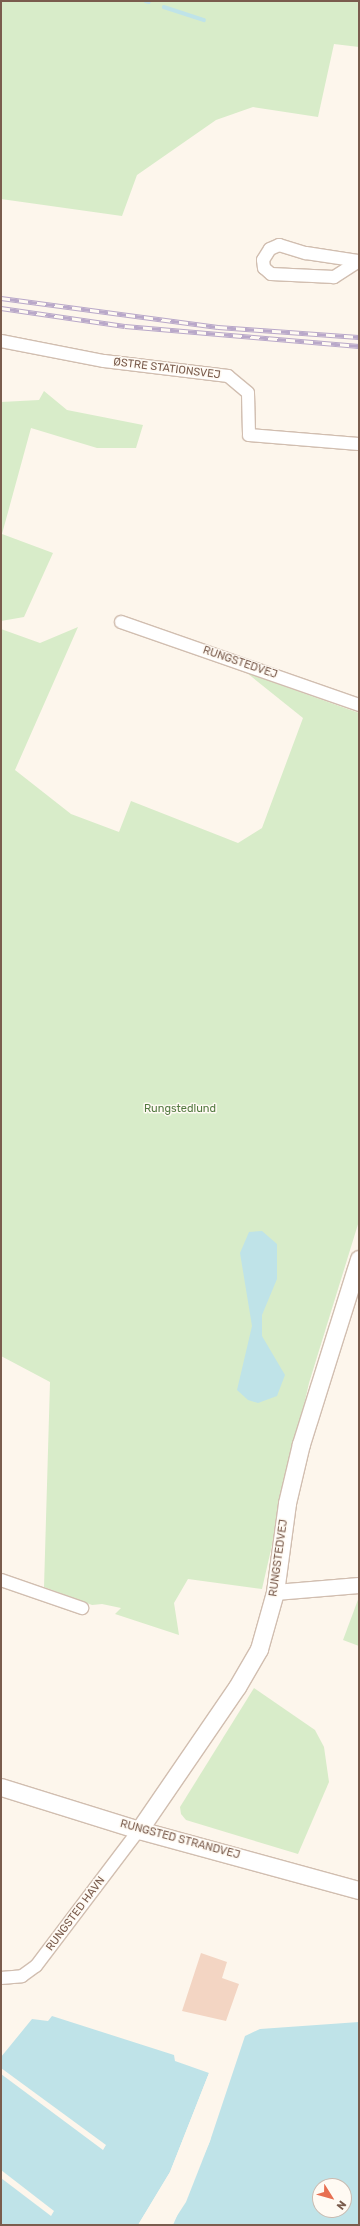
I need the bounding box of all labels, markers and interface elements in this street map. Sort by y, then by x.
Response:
street label: ØSTRE STATIONSVEJ [113,356,221,382]
street label: RUNGSTEDVEJ [201,644,279,682]
park label: Rungstedlund [144,1102,216,1116]
street label: RUNGSTEDVEJ [267,1518,291,1598]
street label: RUNGSTED STRANDVEJ [119,1818,241,1862]
street label: RUNGSTED HAVN [44,1874,108,1954]
north arrow [312,2178,352,2218]
text: N [334,2198,349,2212]

